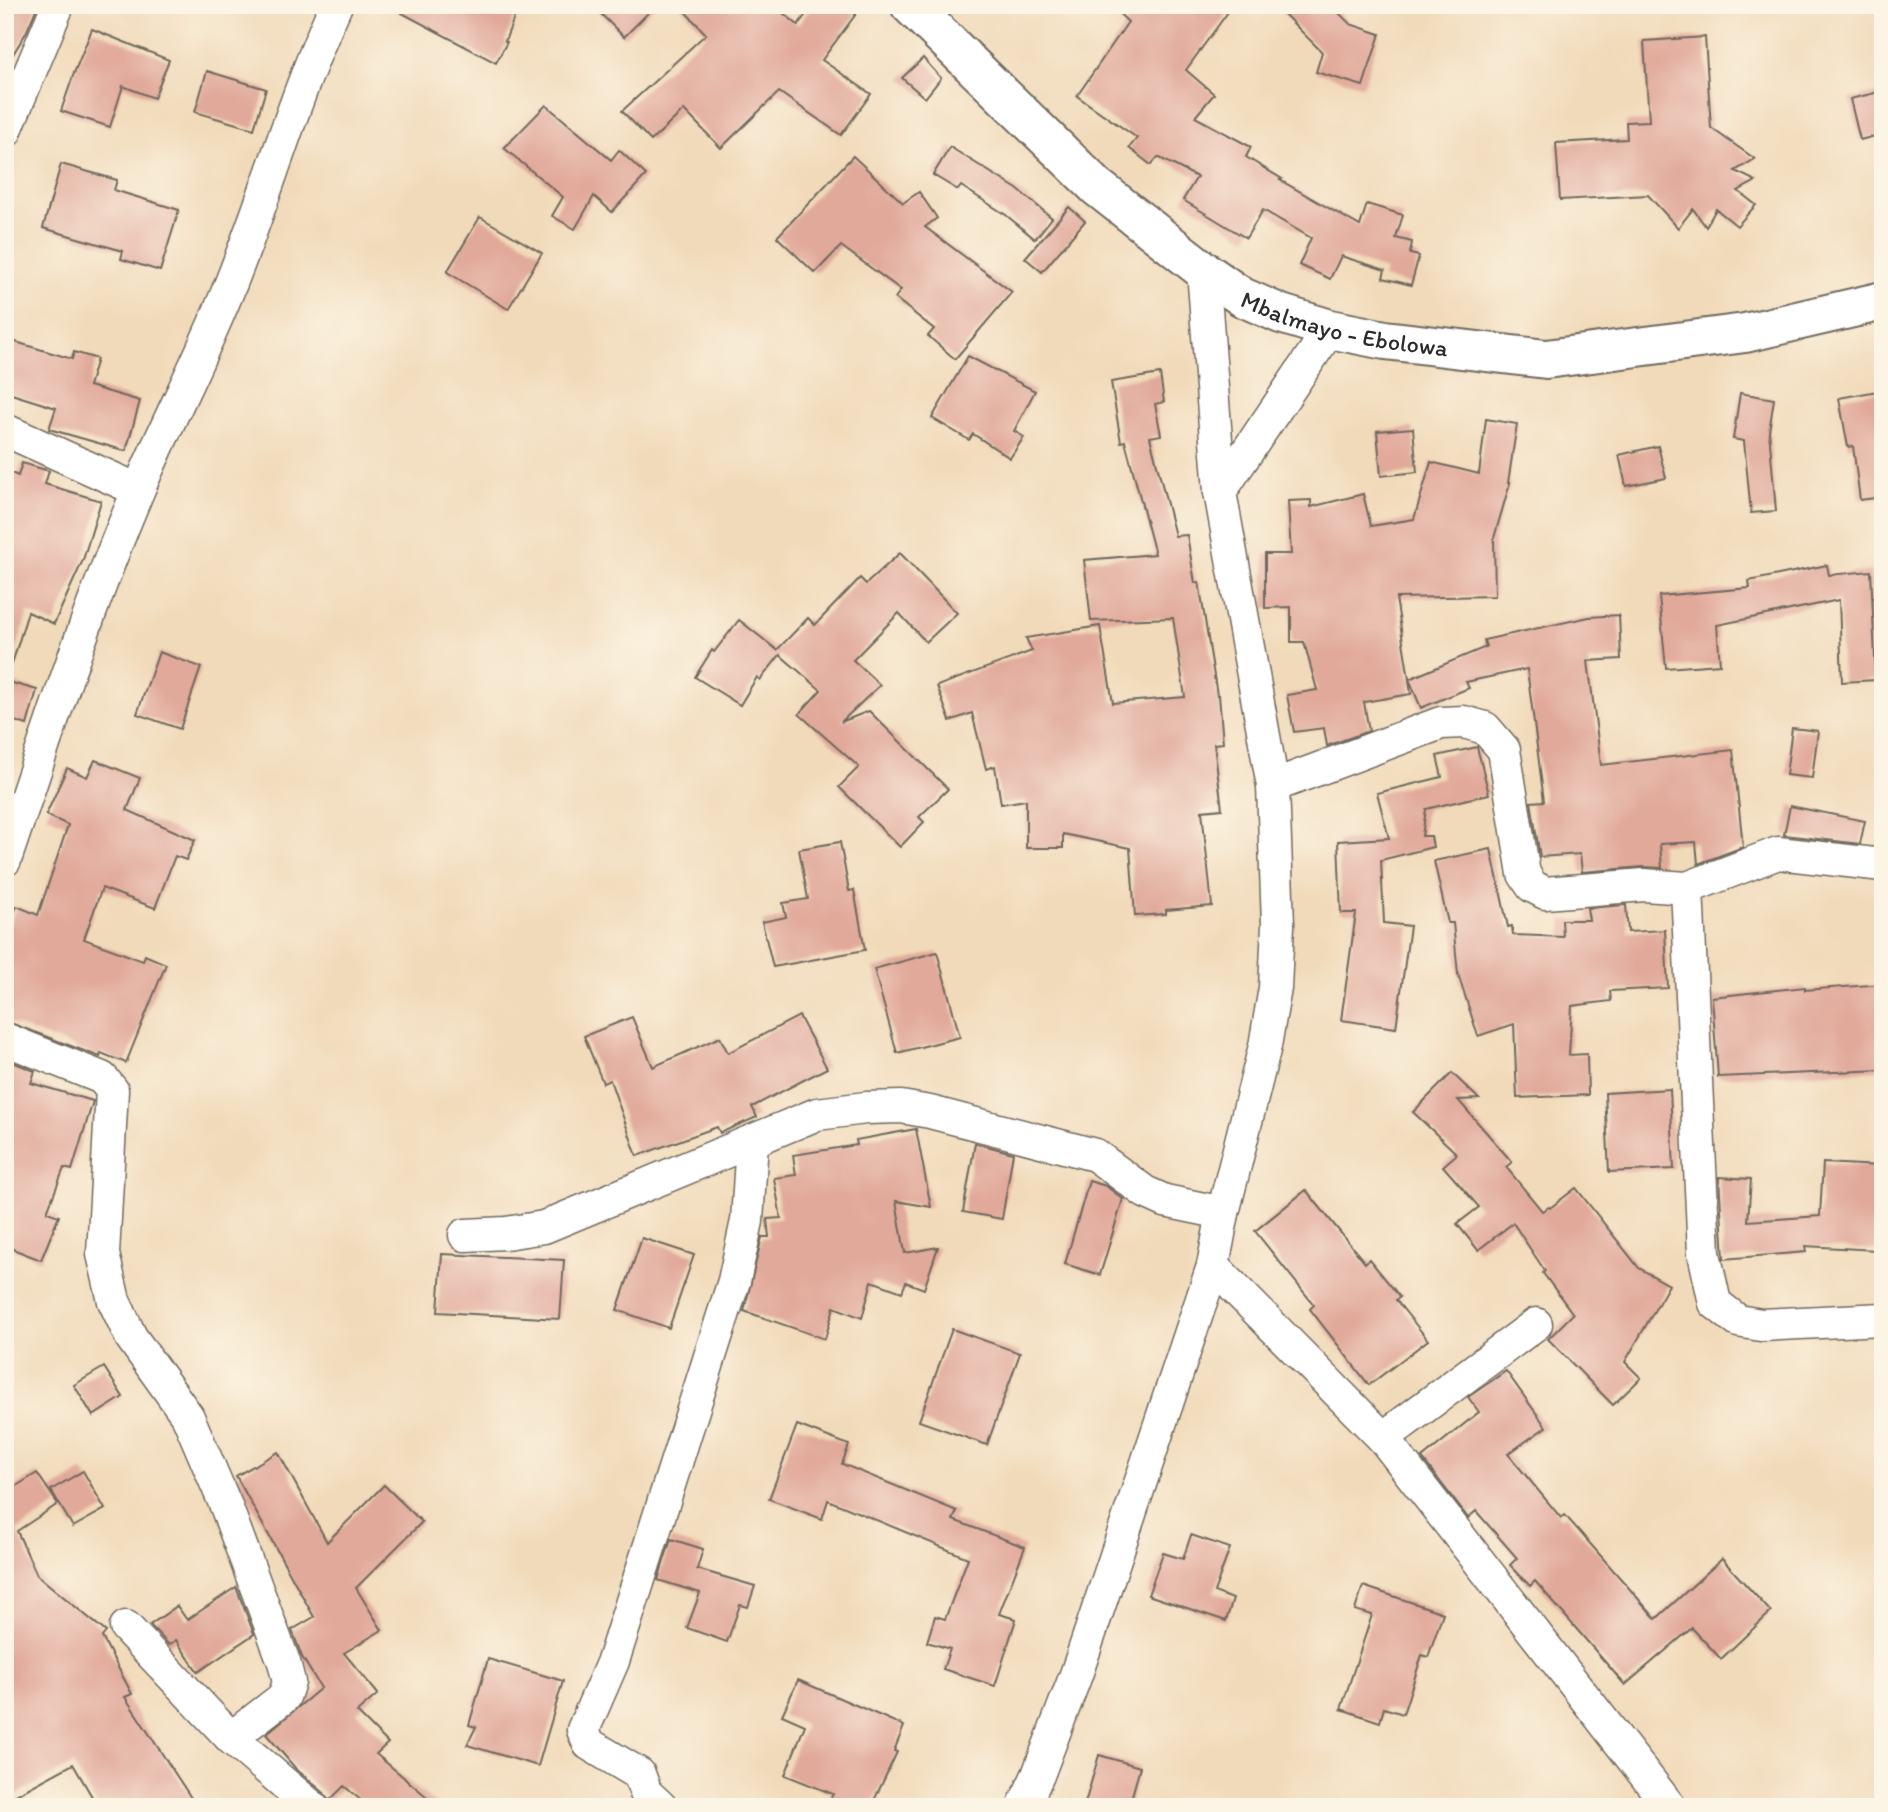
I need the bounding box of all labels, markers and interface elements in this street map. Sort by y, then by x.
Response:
street label: Mbalmayo - Ebolowa [1237,284,1450,362]

